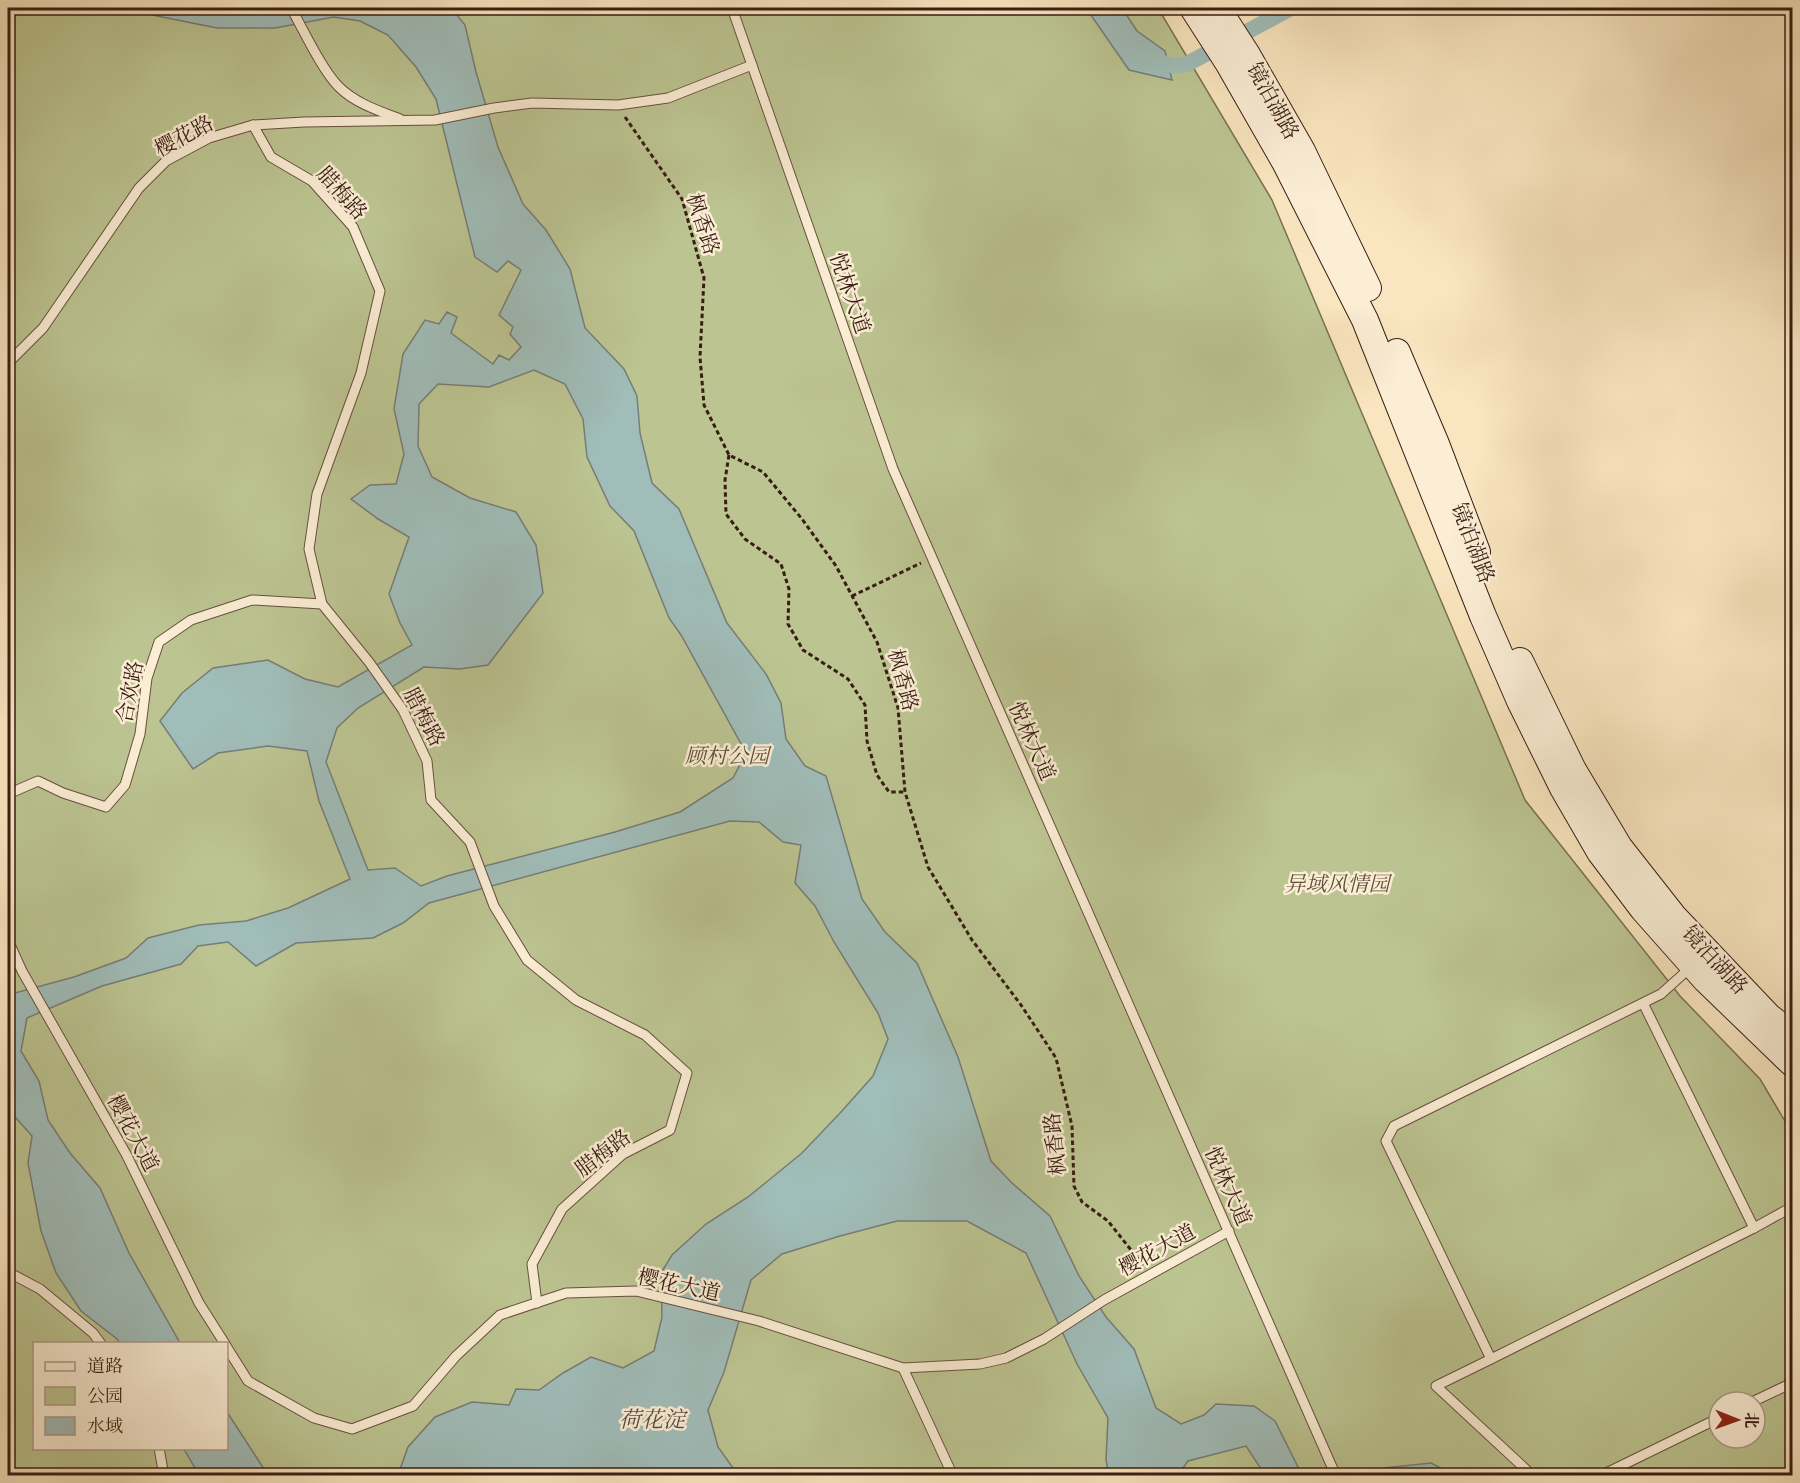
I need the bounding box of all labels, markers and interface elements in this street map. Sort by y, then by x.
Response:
street label: 镜泊湖路 [1240,57,1306,145]
street label: 樱花路 [150,109,219,164]
street label: 腊梅路 [310,160,373,226]
street label: 枫香路 [679,190,726,259]
street label: 悦林大道 [822,249,877,338]
street label: 镜泊湖路 [1444,499,1501,588]
street label: 枫香路 [880,646,925,714]
street label: 合欢路 [110,658,151,726]
street label: 腊梅路 [396,683,451,752]
street label: 悦林大道 [1001,697,1062,785]
park label: 顾村公园 [685,742,772,771]
park label: 异域风情园 [1285,870,1392,899]
street label: 镜泊湖路 [1675,920,1754,1001]
street label: 樱花大道 [100,1089,165,1177]
street label: 枫香路 [1038,1111,1073,1177]
street label: 腊梅路 [569,1123,637,1184]
street label: 悦林大道 [1197,1142,1258,1230]
street label: 樱花大道 [1113,1217,1201,1283]
street label: 樱花大道 [635,1263,723,1308]
legend [33,1342,228,1450]
text: 道路 [87,1354,123,1379]
text: 公园 [87,1384,123,1409]
north arrow [1707,1390,1767,1450]
water label: 荷花淀 [619,1405,688,1435]
text: 北 [1740,1412,1762,1428]
text: 水域 [87,1414,123,1439]

